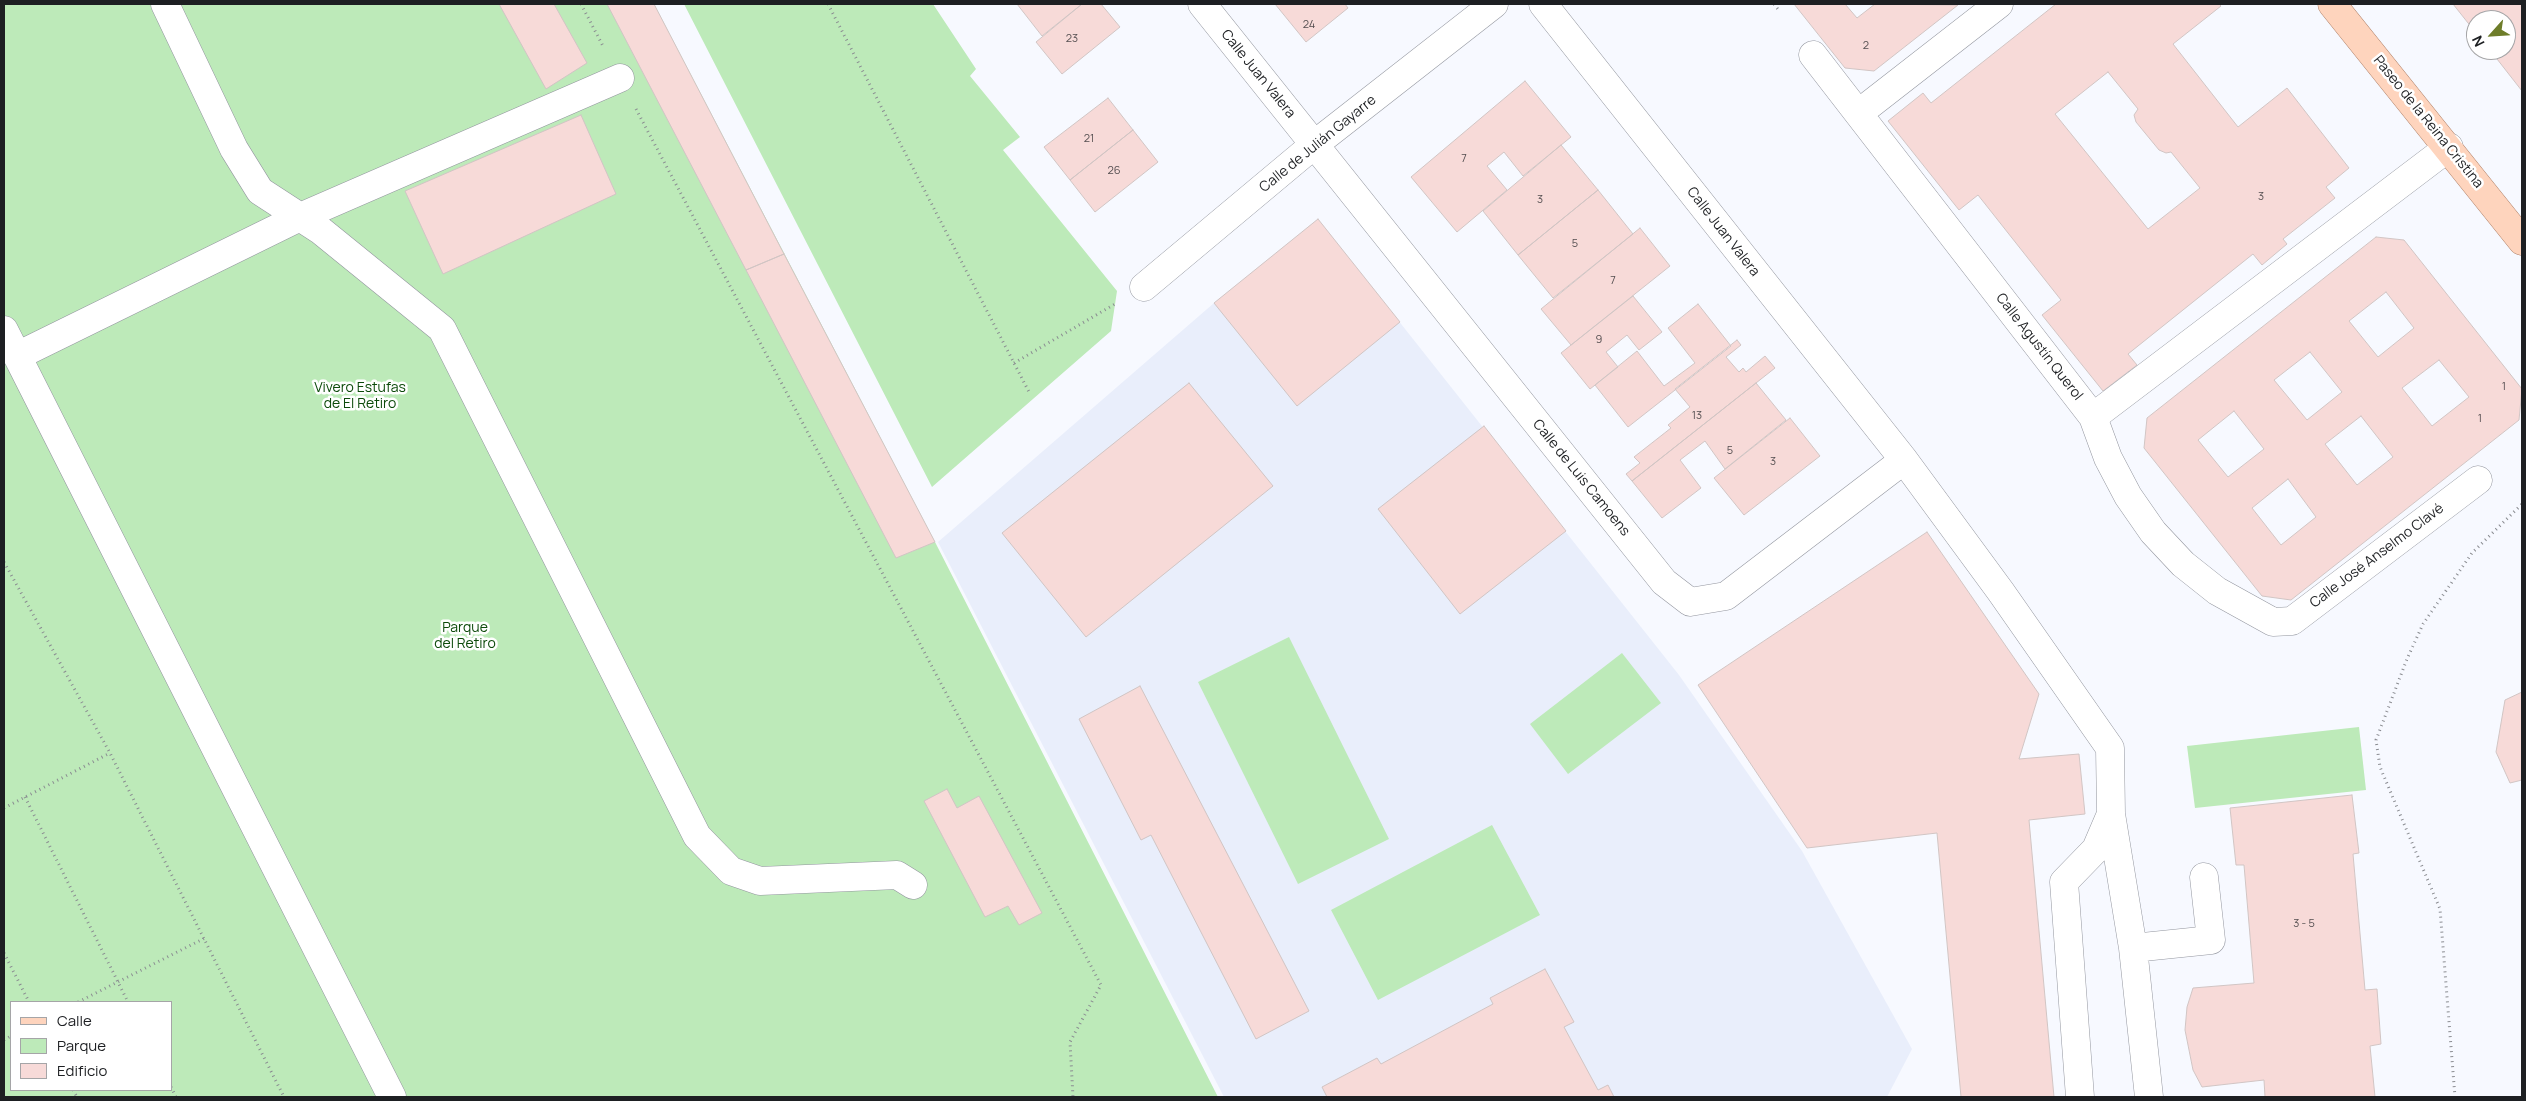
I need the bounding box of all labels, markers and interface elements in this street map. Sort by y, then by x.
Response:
north arrow [2466,10,2516,60]
house number: 24 [1303,18,1315,32]
street label: Calle Juan Valera [1217,27,1299,121]
house number: 23 [1066,32,1078,46]
text: N [2467,33,2489,50]
house number: 2 [1863,39,1869,53]
street label: Paseo de la Reina Cristina [2369,52,2487,192]
street label: Calle de Julián Gayarre [1256,92,1380,196]
house number: 21 [1084,132,1094,146]
house number: 7 [1461,152,1467,166]
house number: 26 [1107,164,1121,178]
street label: Calle Juan Valera [1683,184,1763,280]
house number: 3 [2258,190,2264,204]
house number: 3 [1537,193,1543,207]
house number: 5 [1572,237,1578,251]
house number: 7 [1610,274,1616,288]
street label: Calle Agustín Querol [1992,290,2086,404]
house number: 9 [1596,333,1602,347]
park label: Vivero Estufas de El Retiro [314,380,406,412]
house number: 1 [2502,380,2506,394]
house number: 13 [1692,409,1702,423]
house number: 1 [2478,412,2482,426]
street label: Calle de Luis Camoens [1529,416,1633,540]
house number: 5 [1727,444,1733,458]
house number: 3 [1770,455,1776,469]
street label: Calle José Anselmo Clavé [2307,500,2447,612]
park label: Parque del Retiro [434,620,496,652]
house number: 3 - 5 [2293,917,2315,931]
legend [10,1001,172,1091]
text: Calle [57,1010,92,1031]
text: Parque [57,1035,106,1056]
text: Edificio [57,1060,107,1081]

